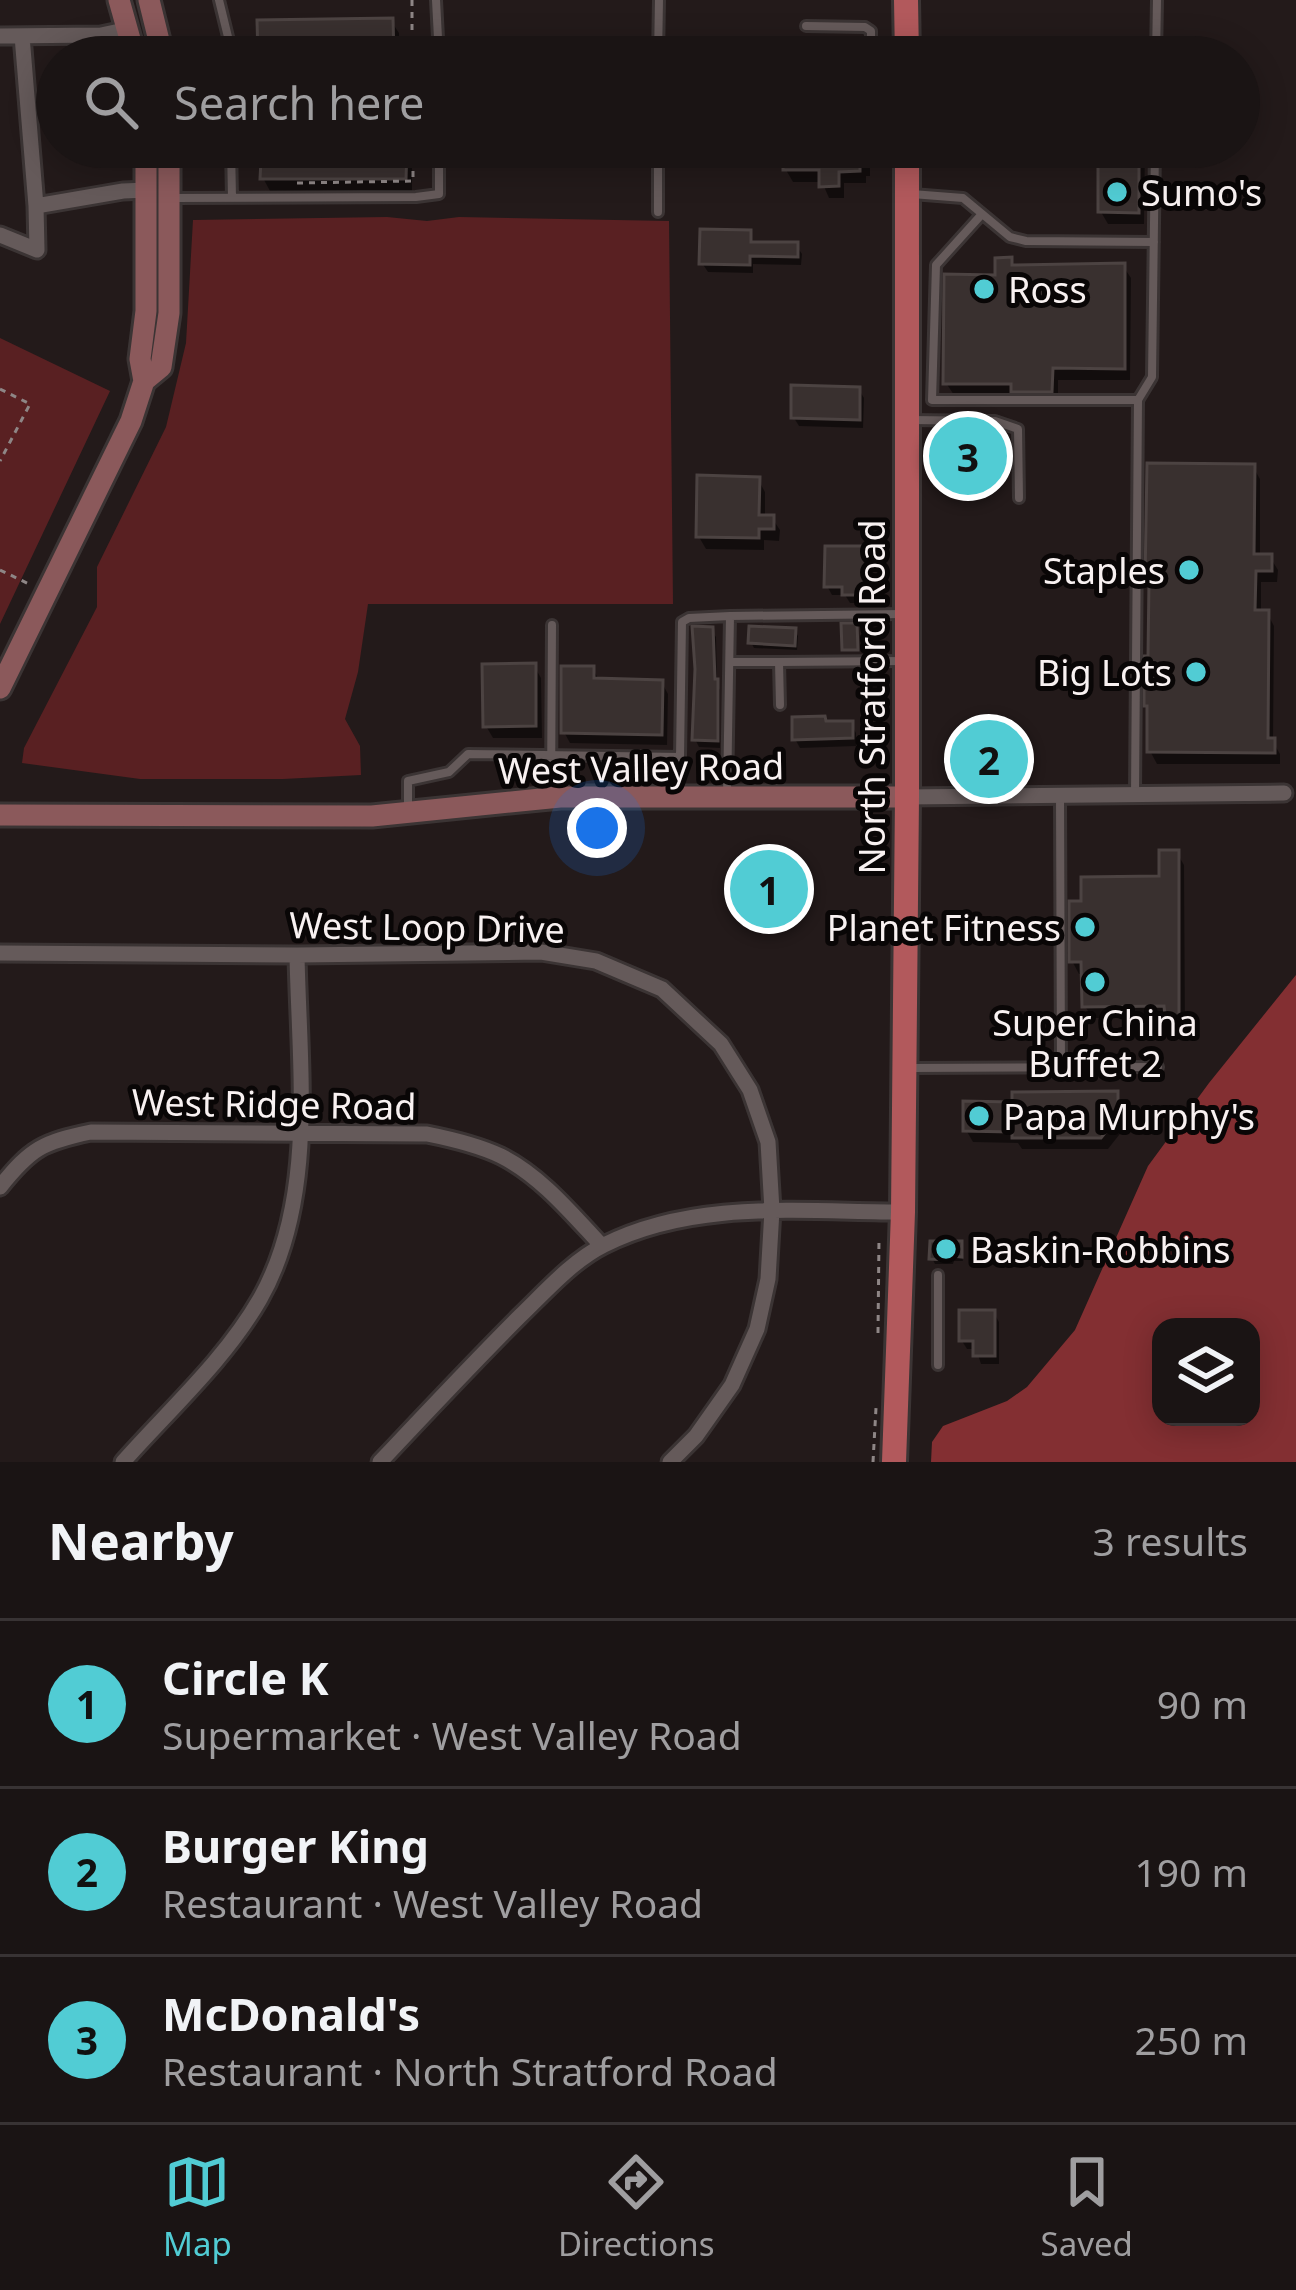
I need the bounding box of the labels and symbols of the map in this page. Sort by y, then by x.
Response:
place label: Sumo's [1141,168,1262,217]
marker: Sumo's [1104,179,1130,205]
place label: Ross [1008,265,1087,314]
marker: Ross [971,276,997,302]
pin: 3 [929,411,1007,501]
street label: North Stratford Road [847,519,896,875]
place label: Staples [1043,546,1165,595]
marker: Staples [1176,557,1202,583]
place label: Big Lots [1037,648,1172,697]
marker: Big Lots [1183,659,1209,685]
pin: 2 [950,714,1028,804]
street label: West Valley Road [498,741,784,795]
your location [567,798,627,858]
pin: 1 [730,844,808,934]
street label: West Loop Drive [289,900,565,954]
place label: Planet Fitness [827,903,1061,952]
marker: Planet Fitness [1072,914,1098,940]
marker: Super China Buffet 2 [1082,969,1108,995]
place label: Super China Buffet 2 [992,998,1198,1088]
street label: West Ridge Road [131,1077,417,1131]
place label: Papa Murphy's [1003,1092,1255,1141]
marker: Papa Murphy's [966,1103,992,1129]
place label: Baskin-Robbins [970,1225,1230,1274]
marker: Baskin-Robbins [933,1236,959,1262]

